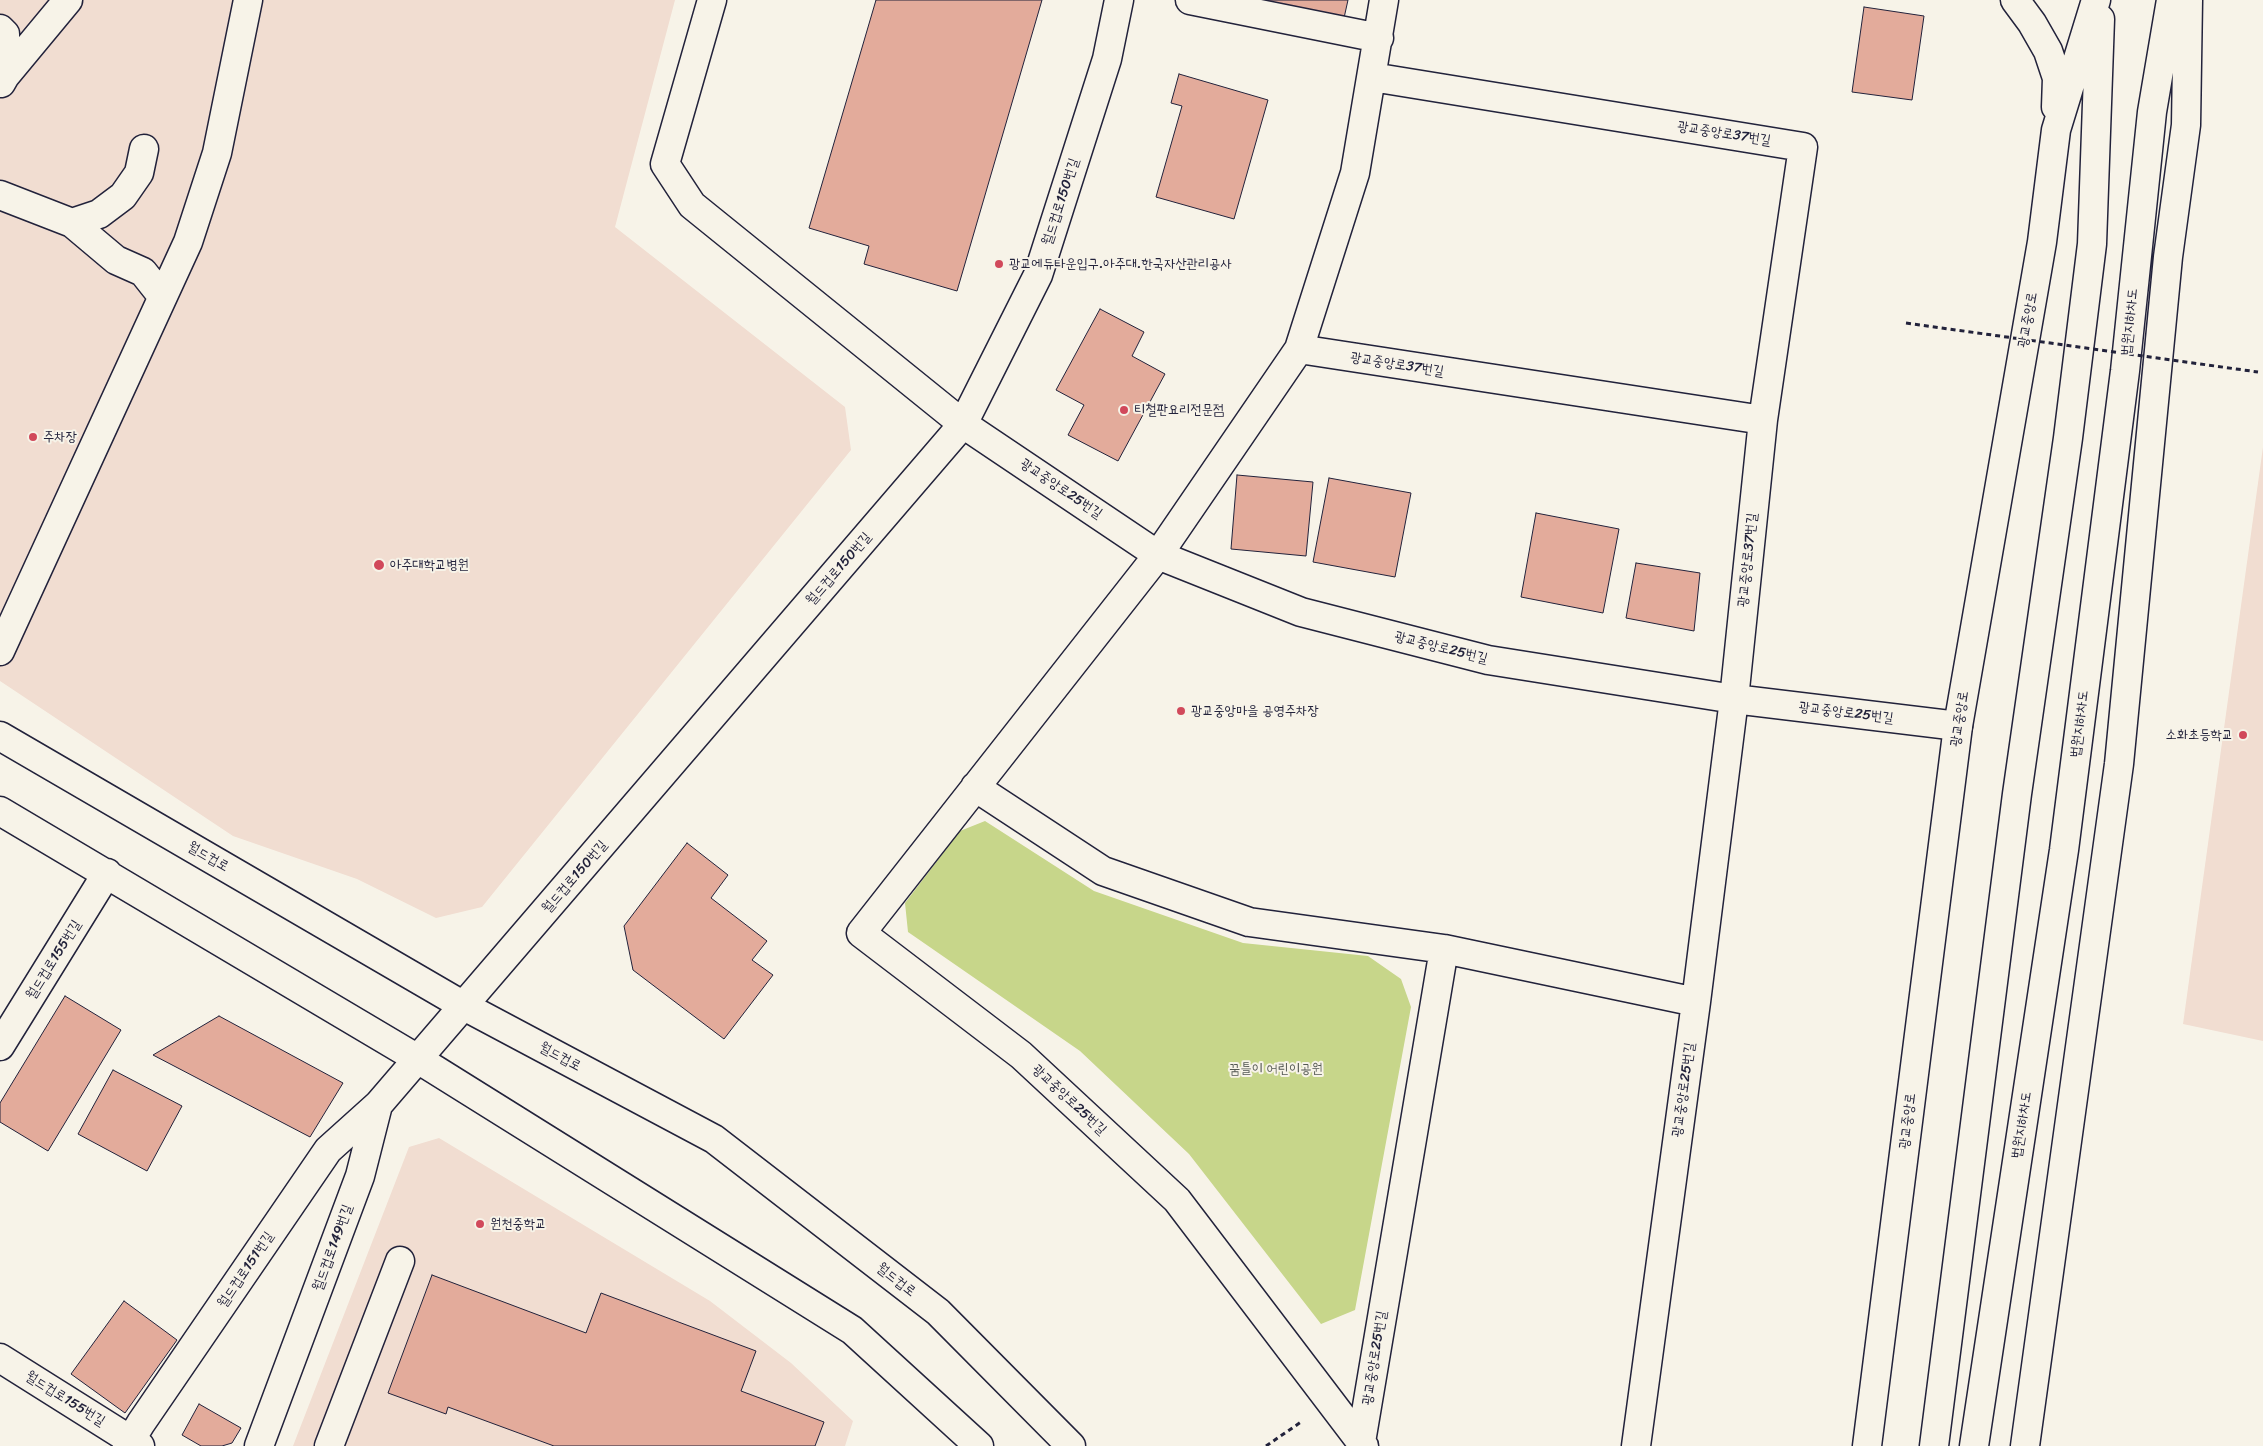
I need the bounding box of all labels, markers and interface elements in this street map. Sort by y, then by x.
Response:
street label: 광교중앙로37번길 [1676,118,1772,150]
street label: 월드컵로150번길 [1039,156,1083,248]
place label: 광교에듀타운입구.아주대.한국자산관리공사 [1009,256,1232,272]
marker: 광교에듀타운입구.아주대.한국자산관리공사 [993,258,1005,270]
street label: 법원지하차도 [2118,288,2142,356]
street label: 광교중앙로 [2015,291,2041,349]
street label: 광교중앙로37번길 [1349,349,1445,381]
place label: 티철판요리전문점 [1134,402,1224,418]
marker: 티철판요리전문점 [1118,404,1130,416]
place label: 주차장 [43,429,77,445]
marker: 주차장 [27,431,39,443]
street label: 광교중앙로25번길 [1017,455,1105,523]
street label: 광교중앙로37번길 [1735,512,1761,608]
street label: 월드컵로150번길 [803,529,875,609]
place label: 아주대학교병원 [390,557,469,573]
marker: 아주대학교병원 [372,558,386,572]
street label: 광교중앙로25번길 [1393,628,1489,668]
street label: 법원지하차도 [2068,689,2092,759]
street label: 광교중앙로 [1947,690,1973,748]
street label: 광교중앙로25번길 [1798,699,1894,727]
place label: 광교중앙마을 공영주차장 [1191,703,1319,719]
marker: 광교중앙마을 공영주차장 [1175,705,1187,717]
place label: 소화초등학교 [2165,727,2233,743]
marker: 소화초등학교 [2237,729,2249,741]
street label: 월드컵로150번길 [539,837,611,917]
street label: 월드컵로 [184,838,232,876]
street label: 월드컵로155번길 [23,917,85,1003]
street label: 월드컵로 [536,1039,584,1075]
street label: 광교중앙로25번길 [1669,1042,1699,1138]
street label: 광교중앙로25번길 [1028,1061,1110,1139]
park label: 꿈틀이 어린이공원 [1229,1061,1323,1077]
street label: 법원지하차도 [2008,1090,2036,1160]
street label: 광교중앙로 [1896,1092,1920,1150]
street label: 월드컵로149번길 [310,1202,356,1294]
place label: 원천중학교 [490,1216,546,1232]
marker: 원천중학교 [474,1218,486,1230]
street label: 월드컵로151번길 [214,1229,278,1311]
street label: 월드컵로 [873,1260,919,1300]
street label: 광교중앙로25번길 [1359,1310,1391,1406]
street label: 월드컵로155번길 [22,1368,108,1430]

